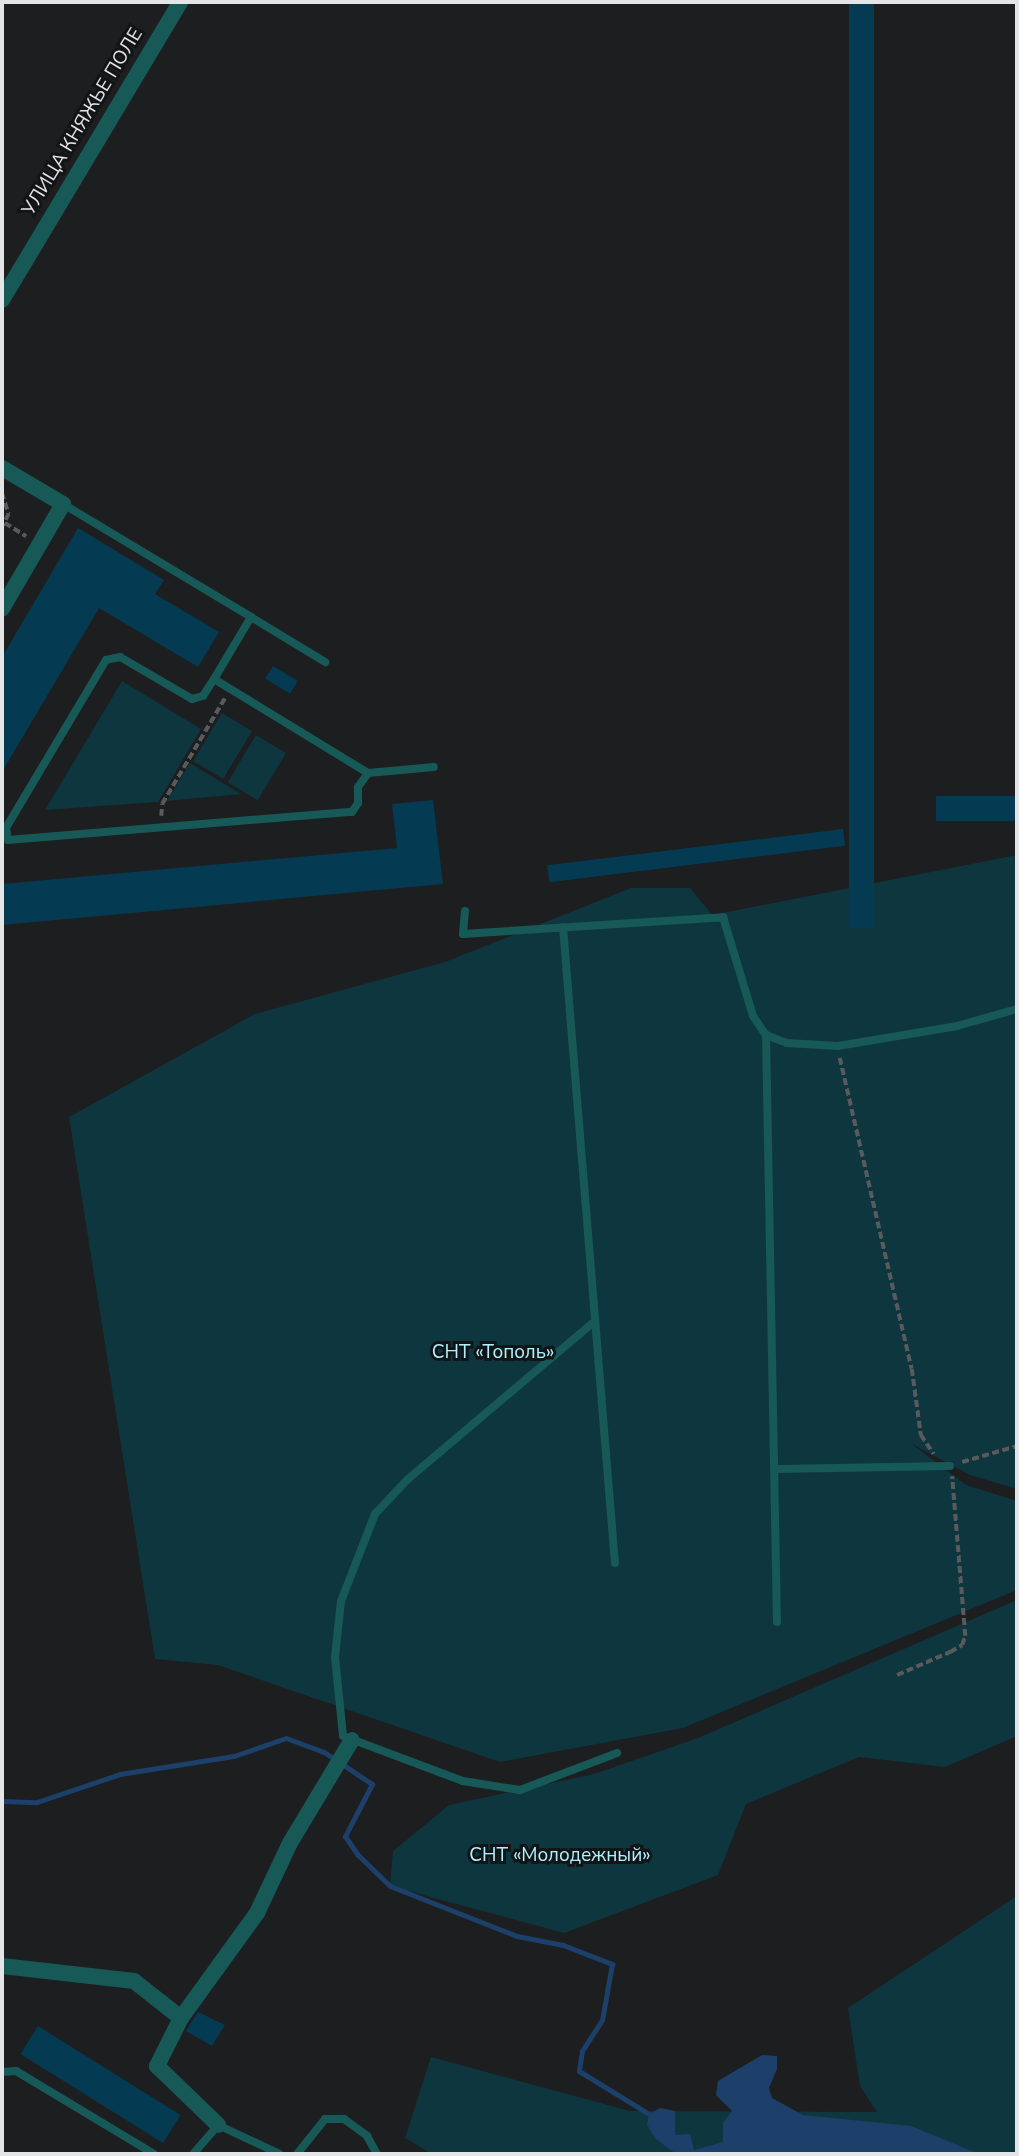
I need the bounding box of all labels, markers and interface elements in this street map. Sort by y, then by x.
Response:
street label: УЛИЦА КНЯЖЬЕ ПОЛЕ [18,24,148,220]
park label: СНТ «Тополь» [432,1342,554,1364]
park label: СНТ «Молодежный» [469,1845,651,1867]

